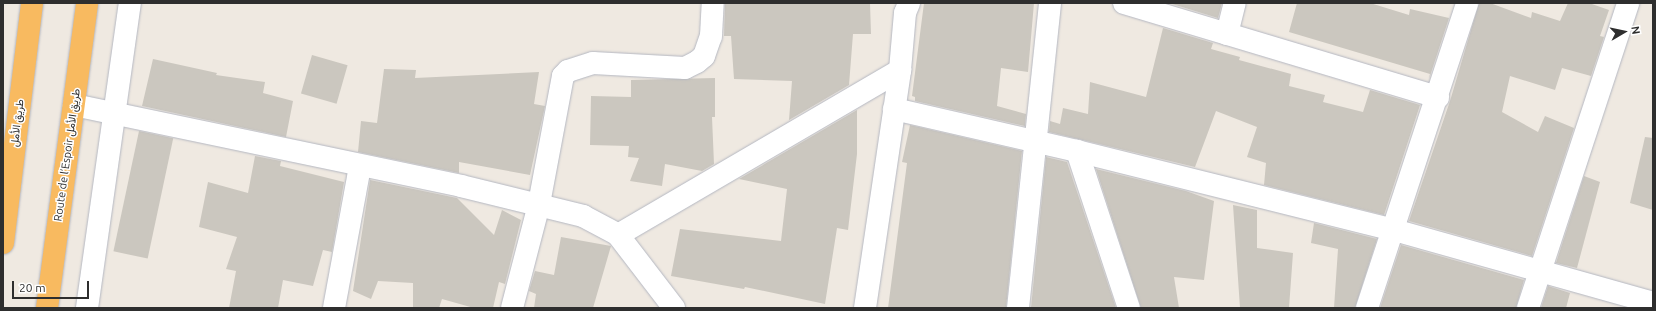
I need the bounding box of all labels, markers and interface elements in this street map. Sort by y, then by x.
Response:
north arrow [1604,12,1644,52]
text: N [1629,25,1642,35]
street label: Route de l’Espoir طريق الأمل [51,88,83,222]
street label: طريق الأمل [8,98,26,148]
scale bar [14,273,91,299]
text: 20 m [19,281,46,294]

